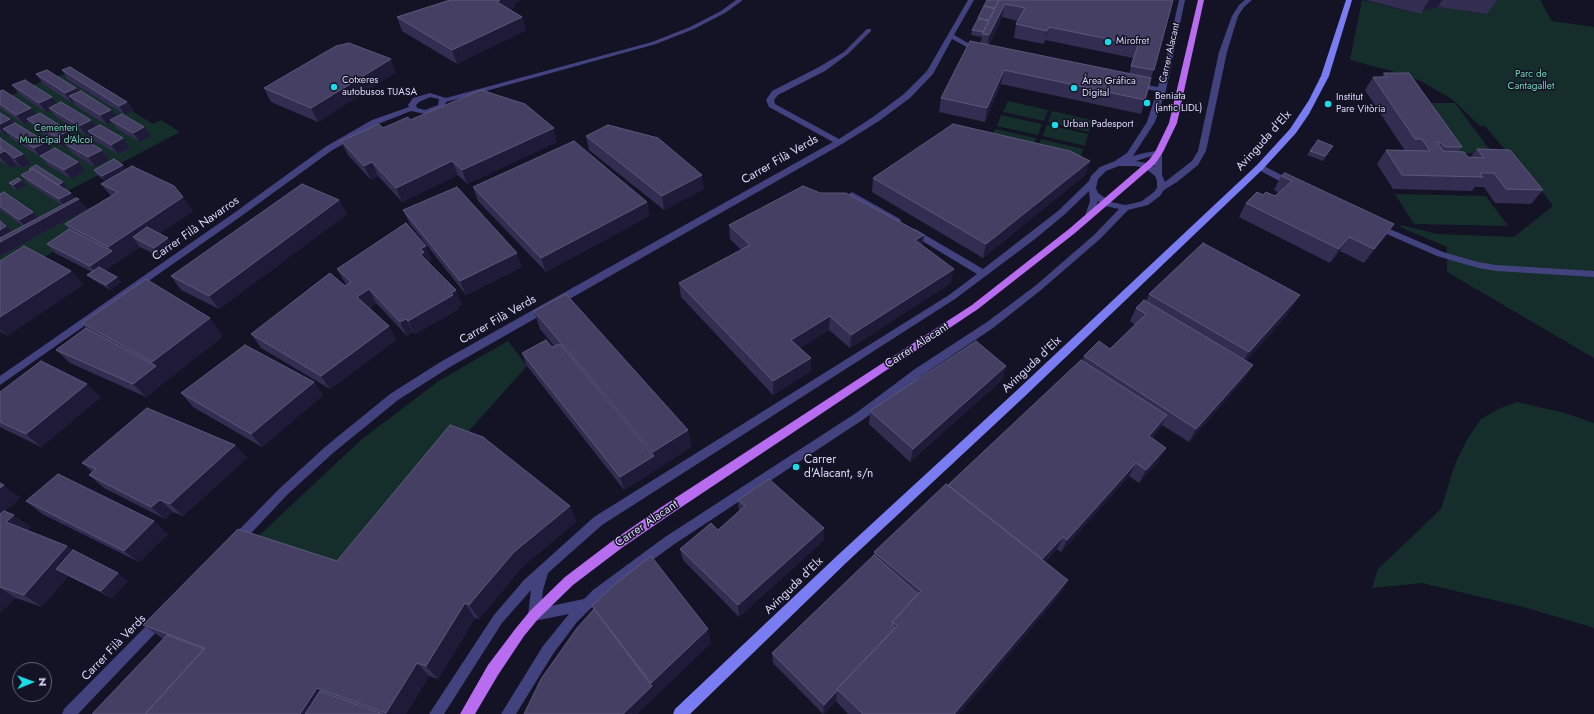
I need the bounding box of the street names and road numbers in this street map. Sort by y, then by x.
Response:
street label: Carrer Alacant [1157,22,1183,84]
street label: Avinguda d'Elx [1233,108,1295,174]
street label: Carrer Filà Verds [739,132,821,188]
street label: Carrer Filà Navarros [150,194,242,264]
street label: Carrer Filà Verds [457,292,539,348]
street label: Carrer Alacant [882,320,952,372]
street label: Avinguda d'Elx [999,334,1065,396]
street label: Carrer Alacant [613,498,681,550]
street label: Avinguda d'Elx [762,554,826,618]
street label: Carrer Filà Verds [79,612,149,684]

